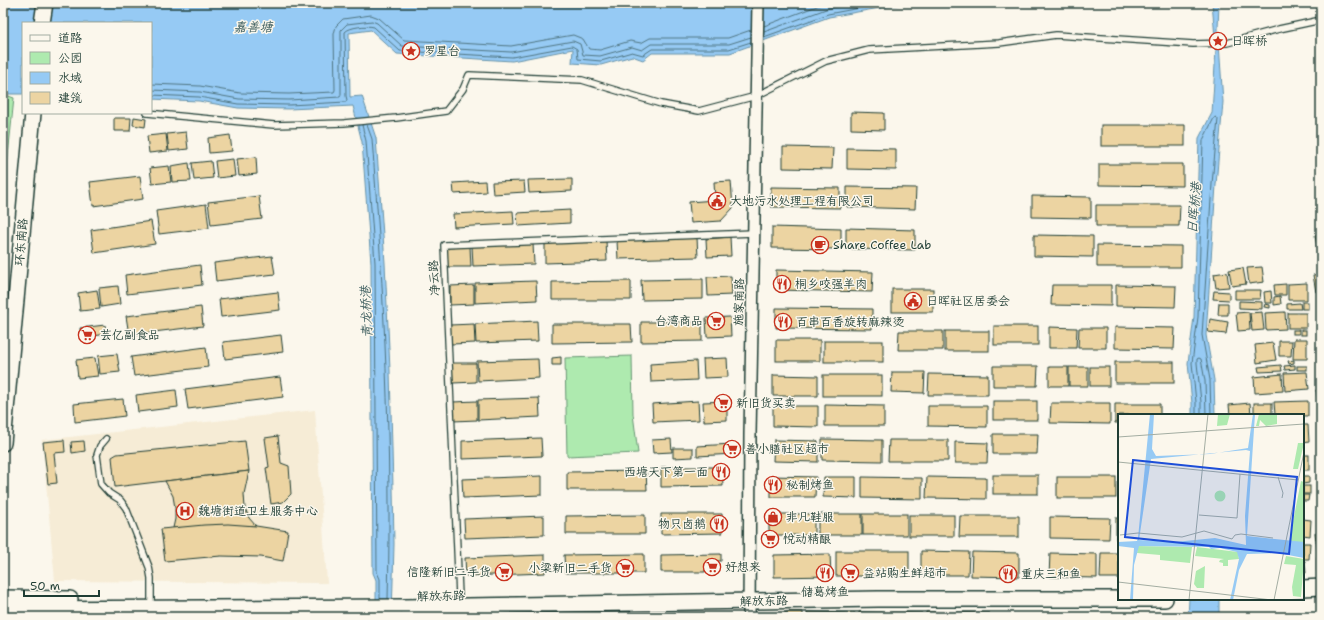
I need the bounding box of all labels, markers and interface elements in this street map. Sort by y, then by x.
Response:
water label: 嘉善塘 [233,18,275,36]
legend [22,22,152,114]
text: 道路 [58,30,82,46]
place icon: 日晖桥 [1208,31,1228,51]
place label: 日晖桥 [1231,33,1268,49]
place icon: 罗星台 [401,41,421,61]
place label: 罗星台 [424,43,460,59]
text: 公园 [58,50,82,66]
text: 水域 [58,70,82,86]
text: 建筑 [58,90,82,106]
water label: 日晖桥港 [1183,179,1205,235]
public building icon: 大地污水处理工程有限公司 [707,191,727,211]
place label: 大地污水处理工程有限公司 [730,193,874,209]
street label: 环东南路 [11,217,31,267]
cafe icon: Share Coffee Lab [810,235,830,255]
place label: Share Coffee Lab [833,237,931,253]
street label: 净云路 [425,260,443,296]
restaurant icon: 桐乡咬强羊肉 [772,274,792,294]
place label: 桐乡咬强羊肉 [795,276,867,292]
street label: 施家南路 [731,278,747,326]
water label: 青龙桥港 [357,284,375,338]
public building icon: 日晖社区居委会 [903,291,923,311]
place label: 日晖社区居委会 [926,293,1010,309]
supermarket icon: 台湾商品 [706,311,726,331]
restaurant icon: 百串百香旋转麻辣烫 [773,312,793,332]
place label: 台湾商品 [655,313,703,329]
place label: 百串百香旋转麻辣烫 [796,314,904,330]
supermarket icon: 芸亿副食品 [77,325,97,345]
place label: 芸亿副食品 [100,327,160,343]
supermarket icon: 新旧货买卖 [713,393,733,413]
place label: 新旧货买卖 [736,395,796,411]
inset map [1118,414,1304,600]
supermarket icon: 善小膳社区超市 [722,439,742,459]
place label: 善小膳社区超市 [745,441,829,457]
restaurant icon: 西塘天下第一面 [711,462,731,482]
place label: 西塘天下第一面 [624,464,708,480]
restaurant icon: 秘制烤鱼 [763,475,783,495]
place label: 秘制烤鱼 [786,477,834,493]
hospital icon: 魏塘街道卫生服务中心 [175,501,195,521]
place label: 魏塘街道卫生服务中心 [198,503,318,519]
shop icon: 非凡鞋服 [763,507,783,527]
place label: 非凡鞋服 [786,509,834,525]
restaurant icon: 物只卤鹅 [709,514,729,534]
place label: 物只卤鹅 [658,516,706,532]
supermarket icon: 悦动精酿 [760,529,780,549]
place label: 悦动精酿 [783,531,831,547]
supermarket icon: 好想来 [702,557,722,577]
supermarket icon: 小梁新旧二手货 [615,558,635,578]
place label: 好想来 [725,559,761,575]
place label: 小梁新旧二手货 [528,560,612,576]
supermarket icon: 信隆新旧二手货 [494,562,514,582]
restaurant icon: 储葛烤鱼 [815,563,835,583]
supermarket icon: 益站购生鲜超市 [840,563,860,583]
place label: 信隆新旧二手货 [407,564,491,580]
restaurant icon: 重庆三和鱼 [998,564,1018,584]
place label: 益站购生鲜超市 [863,565,947,581]
place label: 重庆三和鱼 [1021,566,1081,582]
scale bar [24,572,99,598]
text: 50 m [30,578,60,594]
place label: 储葛烤鱼 [801,584,849,600]
street label: 解放东路 [417,588,465,604]
street label: 解放东路 [740,593,788,609]

